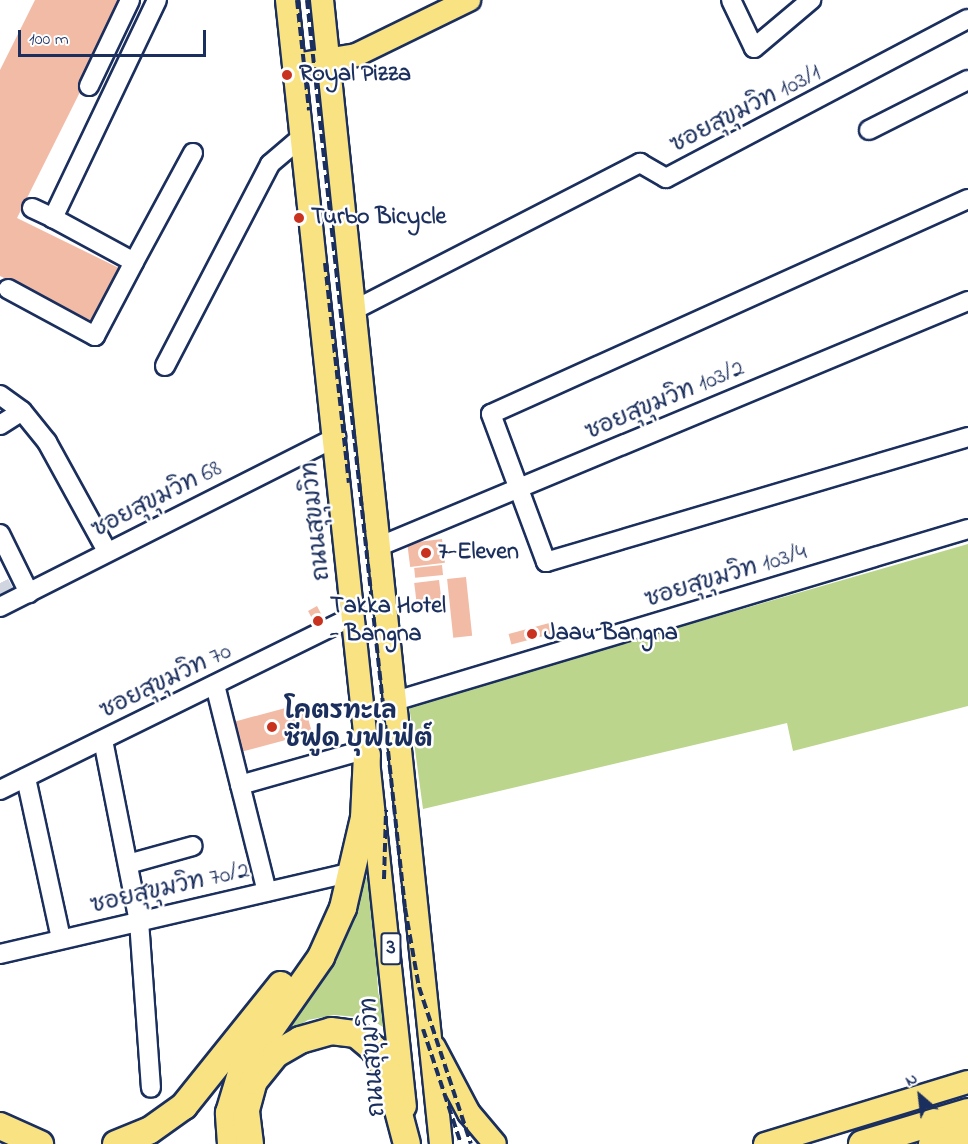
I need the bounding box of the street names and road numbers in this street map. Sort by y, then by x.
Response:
street label: ซอยสุขุมวิท 103/1 [666,60,826,160]
street label: ซอยสุขุมวิท 103/2 [581,355,749,447]
street label: ซอยสุขุมวิท 68 [87,455,227,545]
street label: ถนนสุขุมวิท [296,460,338,582]
street label: ซอยสุขุมวิท 103/4 [642,539,810,615]
street label: ซอยสุขุมวิท 70 [95,638,237,726]
street label: ซอยสุขุมวิท 70/2 [88,857,252,921]
road number: 3 [379,930,403,968]
street label: ถนนสุขุมวิท [355,996,393,1118]

